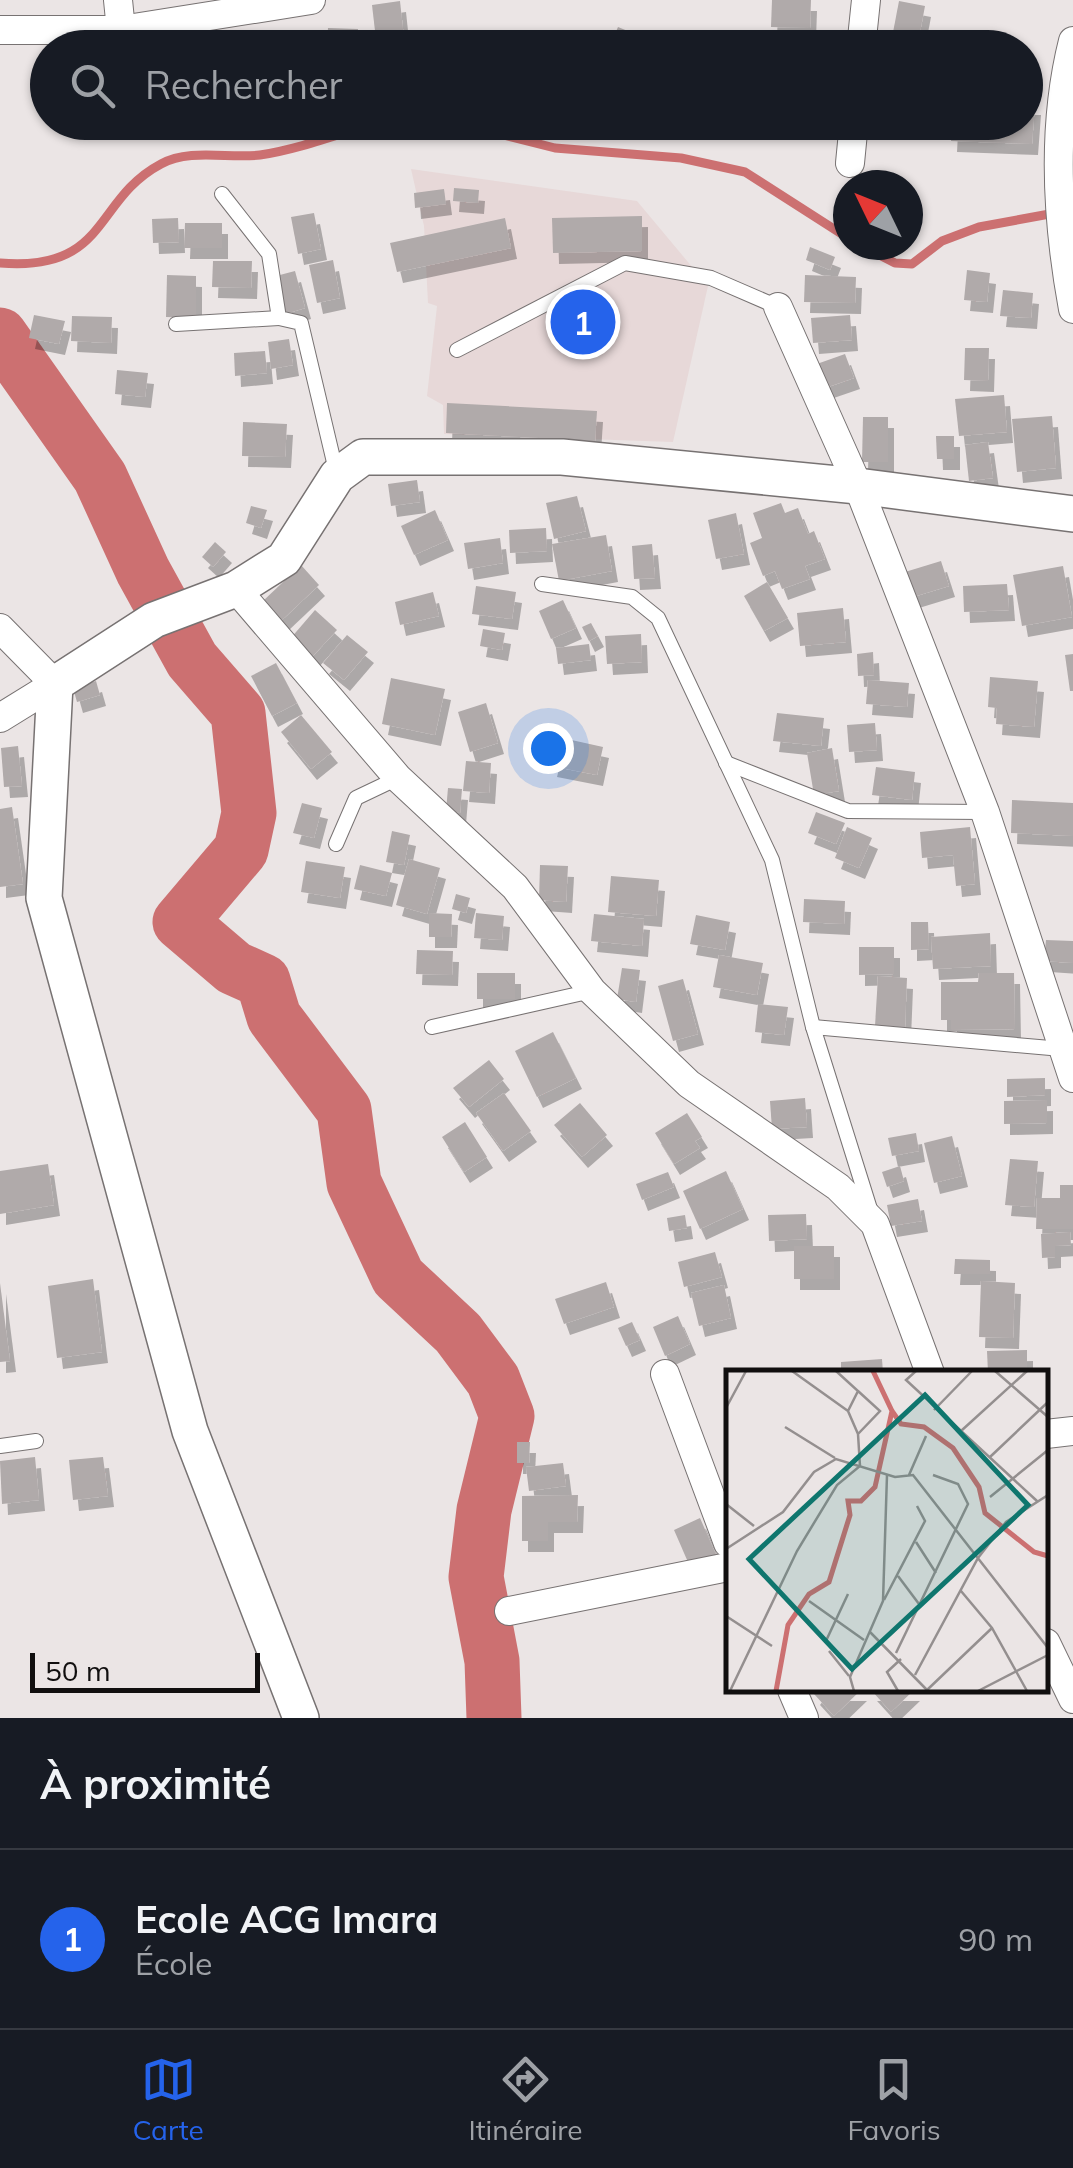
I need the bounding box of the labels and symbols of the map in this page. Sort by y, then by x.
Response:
north arrow [833,170,923,260]
pin: 1 [550,284,616,360]
your location [523,723,574,774]
inset map [726,1370,1048,1693]
scale bar [30,1648,260,1692]

